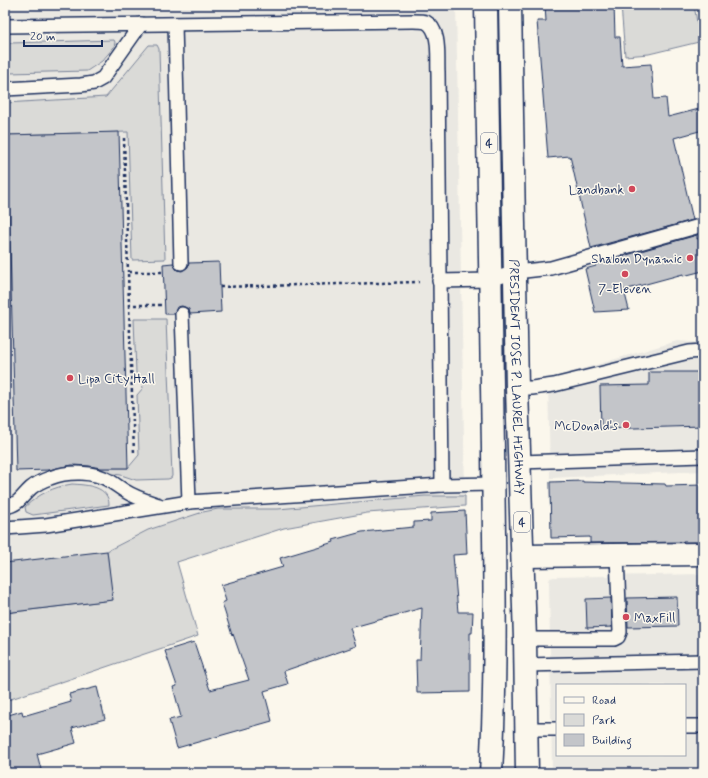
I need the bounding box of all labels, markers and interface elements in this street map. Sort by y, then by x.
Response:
scale bar [24,22,102,48]
text: 20 m [30,29,56,45]
road number: 4 [481,133,497,153]
place label: Landbank [569,182,625,199]
marker: Landbank [627,184,637,194]
place label: Shalom Dynamic [591,251,682,268]
marker: Shalom Dynamic [685,253,695,263]
street label: PRESIDENT JOSE P. LAUREL HIGHWAY [505,259,527,495]
marker: 7-Eleven [620,269,630,279]
place label: 7-Eleven [598,281,652,298]
place label: Lipa City Hall [78,371,155,388]
marker: Lipa City Hall [65,373,75,383]
place label: McDonald's [554,418,618,435]
marker: McDonald's [621,420,631,430]
road number: 4 [514,512,530,532]
place label: MaxFill [634,610,675,627]
marker: MaxFill [621,612,631,622]
legend [556,684,686,756]
text: Road [592,693,616,709]
text: Park [592,713,616,729]
text: Building [592,733,632,750]

